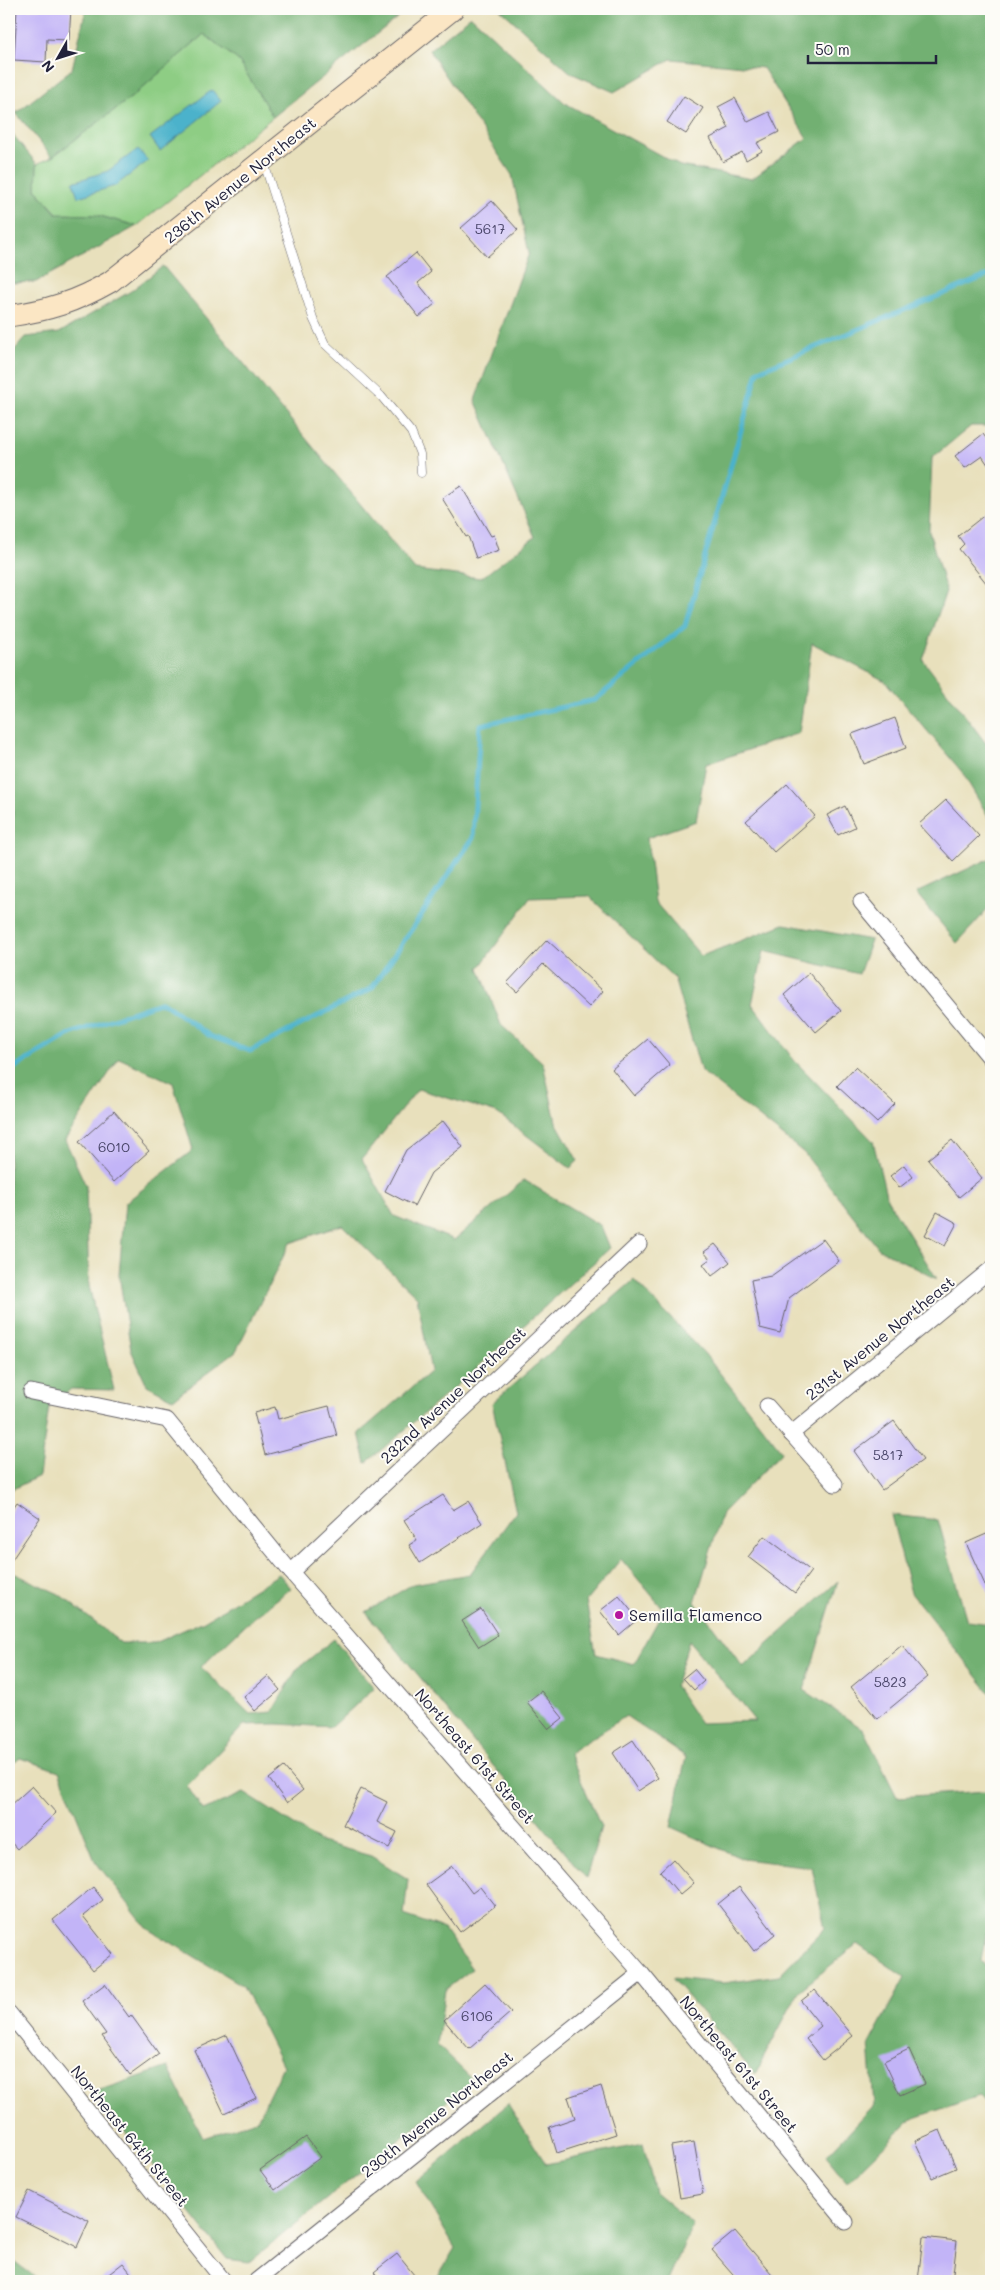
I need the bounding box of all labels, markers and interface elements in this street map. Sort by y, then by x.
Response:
north arrow [32,32,82,82]
scale bar [808,32,935,64]
text: 50 m [815,39,850,59]
text: N [37,56,58,77]
street label: 236th Avenue Northeast [159,112,320,247]
house number: 5617 [475,219,506,238]
house number: 6010 [98,1137,130,1156]
street label: 231st Avenue Northeast [801,1271,959,1404]
street label: 232nd Avenue Northeast [375,1322,530,1468]
house number: 5817 [873,1445,904,1464]
place label: Semilla Flamenco [629,1604,762,1625]
marker: Semilla Flamenco [613,1609,625,1621]
house number: 5823 [874,1672,906,1691]
street label: Northeast 61st Street [411,1684,540,1828]
street label: Northeast 61st Street [676,1991,803,2137]
house number: 6106 [461,2006,493,2025]
street label: 230th Avenue Northeast [356,2046,517,2182]
street label: Northeast 64th Street [67,2061,194,2211]

